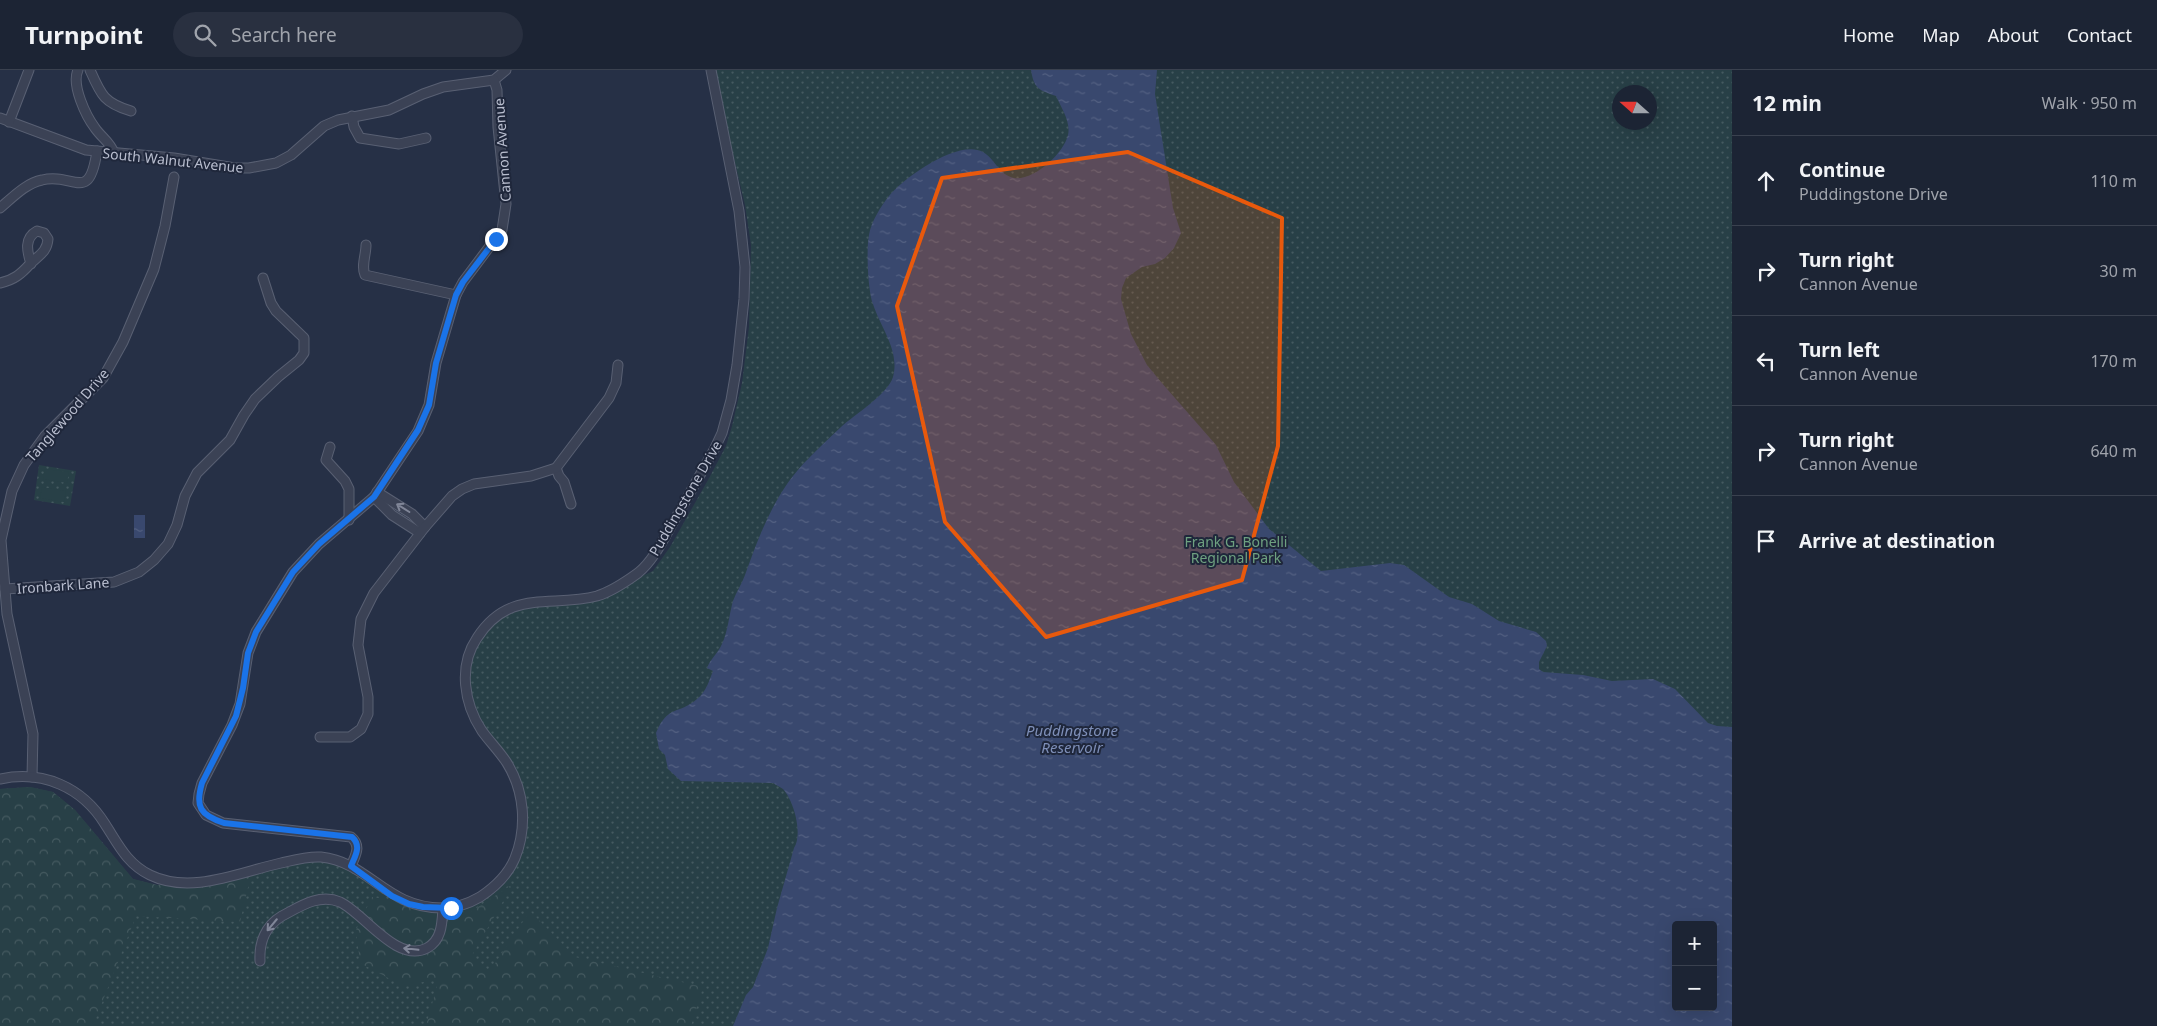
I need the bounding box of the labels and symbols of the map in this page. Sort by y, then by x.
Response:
north arrow [1612,85,1657,130]
street label: Cannon Avenue [489,97,515,202]
street label: South Walnut Avenue [102,143,244,177]
route end [485,228,508,251]
street label: Tanglewood Drive [21,364,113,466]
street label: Puddingstone Drive [644,437,726,559]
one-way arrow [396,502,410,512]
park label: Frank G. Bonelli Regional Park [1185,532,1287,567]
street label: Ironbark Lane [16,572,110,598]
water label: Puddingstone Reservoir [1026,720,1118,757]
route start [440,897,463,920]
one-way arrow [267,919,278,932]
one-way arrow [404,945,420,954]

